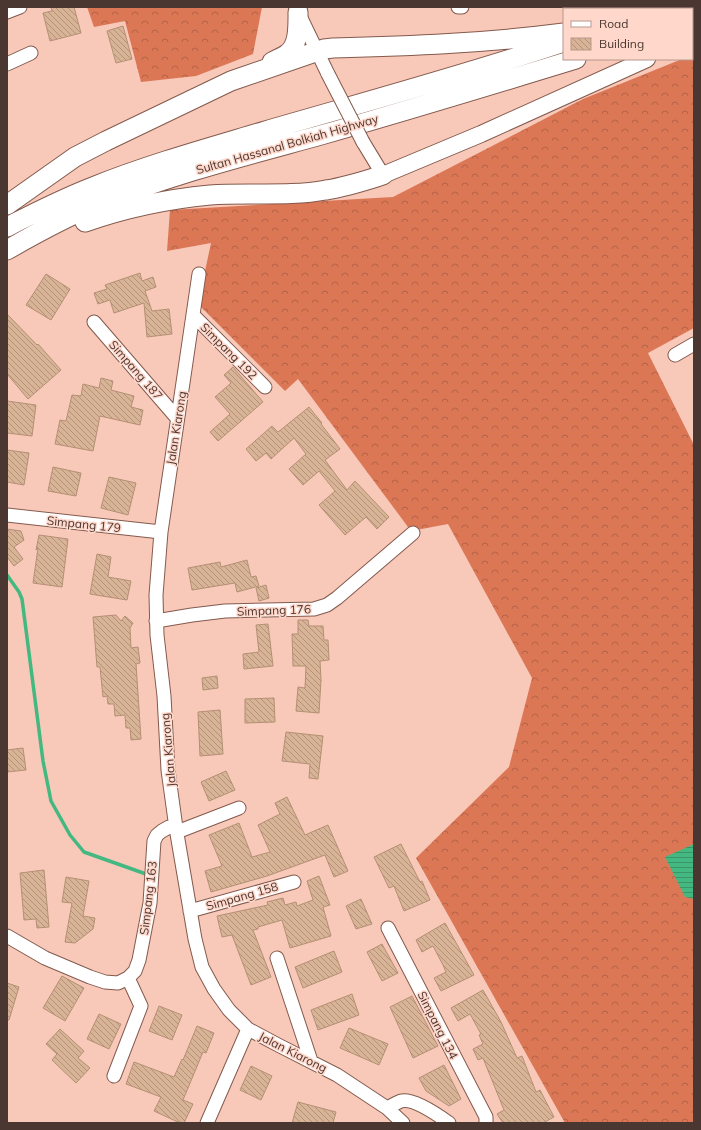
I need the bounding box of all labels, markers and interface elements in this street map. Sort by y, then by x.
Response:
legend [563,8,693,60]
text: Road [599,16,628,31]
text: Building [599,36,644,51]
street label: Sultan Hassanal Bolkiah Highway [194,111,380,177]
street label: Simpang 192 [197,319,261,383]
street label: Simpang 187 [106,337,166,403]
street label: Jalan Kiarong [163,390,189,466]
street label: Simpang 179 [46,513,122,535]
street label: Simpang 176 [237,601,311,619]
street label: Jalan Kiarong [157,712,179,788]
street label: Simpang 163 [136,860,160,936]
street label: Simpang 158 [204,879,280,913]
street label: Simpang 134 [414,989,462,1061]
street label: Jalan Kiarong [256,1028,330,1076]

